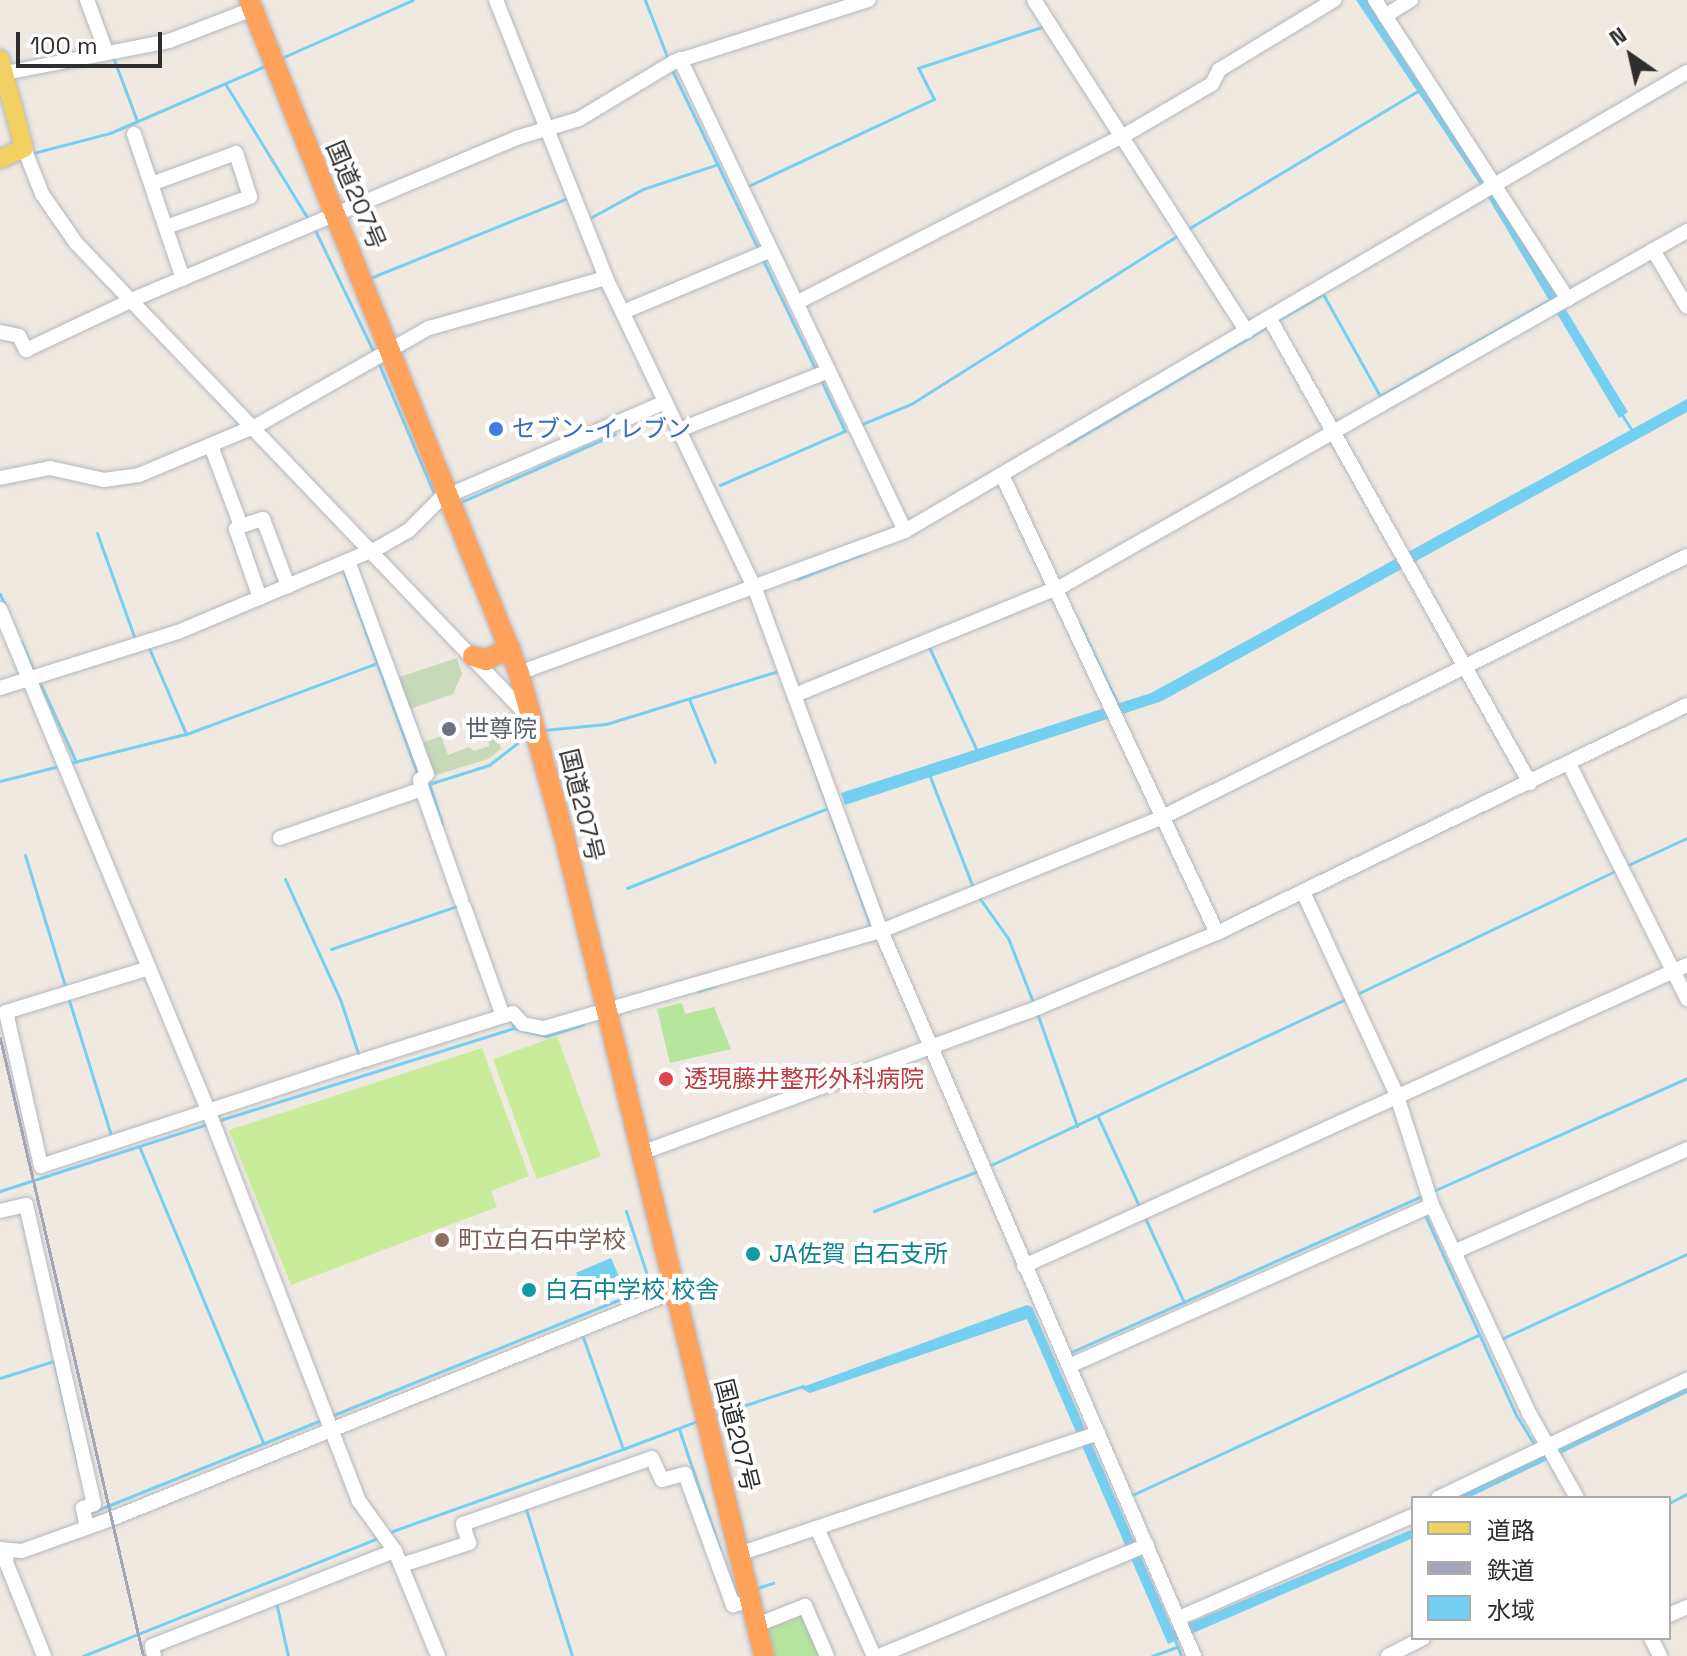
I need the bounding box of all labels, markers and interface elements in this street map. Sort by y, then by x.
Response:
scale bar [20,16,166,66]
north arrow [1591,16,1671,96]
text: N [1604,20,1632,52]
text: 100 m [30,30,98,61]
street label: 国道207号 [320,136,392,254]
place label: セブン-イレブン [512,415,691,443]
marker: セブン-イレブン [487,420,505,438]
place label: 世尊院 [465,715,537,743]
marker: 世尊院 [440,720,458,738]
street label: 国道207号 [554,746,610,864]
place label: 透現藤井整形外科病院 [684,1065,924,1093]
marker: 透現藤井整形外科病院 [655,1068,677,1090]
place label: 町立白石中学校 [458,1226,626,1254]
marker: 町立白石中学校 [433,1231,451,1249]
place label: JA佐賀 白石支所 [769,1240,948,1268]
marker: JA佐賀 白石支所 [744,1245,762,1263]
place label: 白石中学校 校舎 [545,1276,719,1304]
marker: 白石中学校 校舎 [520,1281,538,1299]
street label: 国道207号 [709,1376,765,1494]
legend [1411,1496,1671,1640]
text: 道路 [1487,1515,1535,1546]
text: 鉄道 [1487,1555,1535,1586]
text: 水域 [1487,1595,1535,1626]

